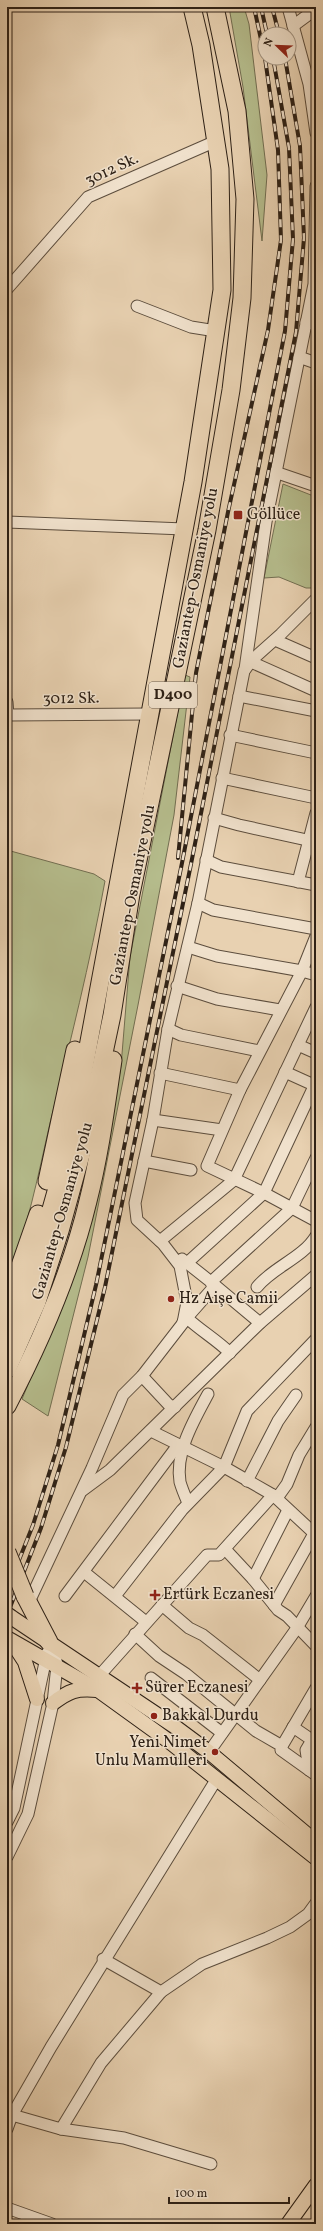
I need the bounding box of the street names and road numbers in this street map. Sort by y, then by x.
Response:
street label: 3012 Sk. [82,148,142,192]
street label: Gaziantep-Osmaniye yolu [168,486,224,670]
road number: D400 [149,682,197,708]
street label: 3012 Sk. [42,688,100,710]
street label: Gaziantep-Osmaniye yolu [105,803,161,987]
street label: Gaziantep-Osmaniye yolu [27,1120,99,1302]

